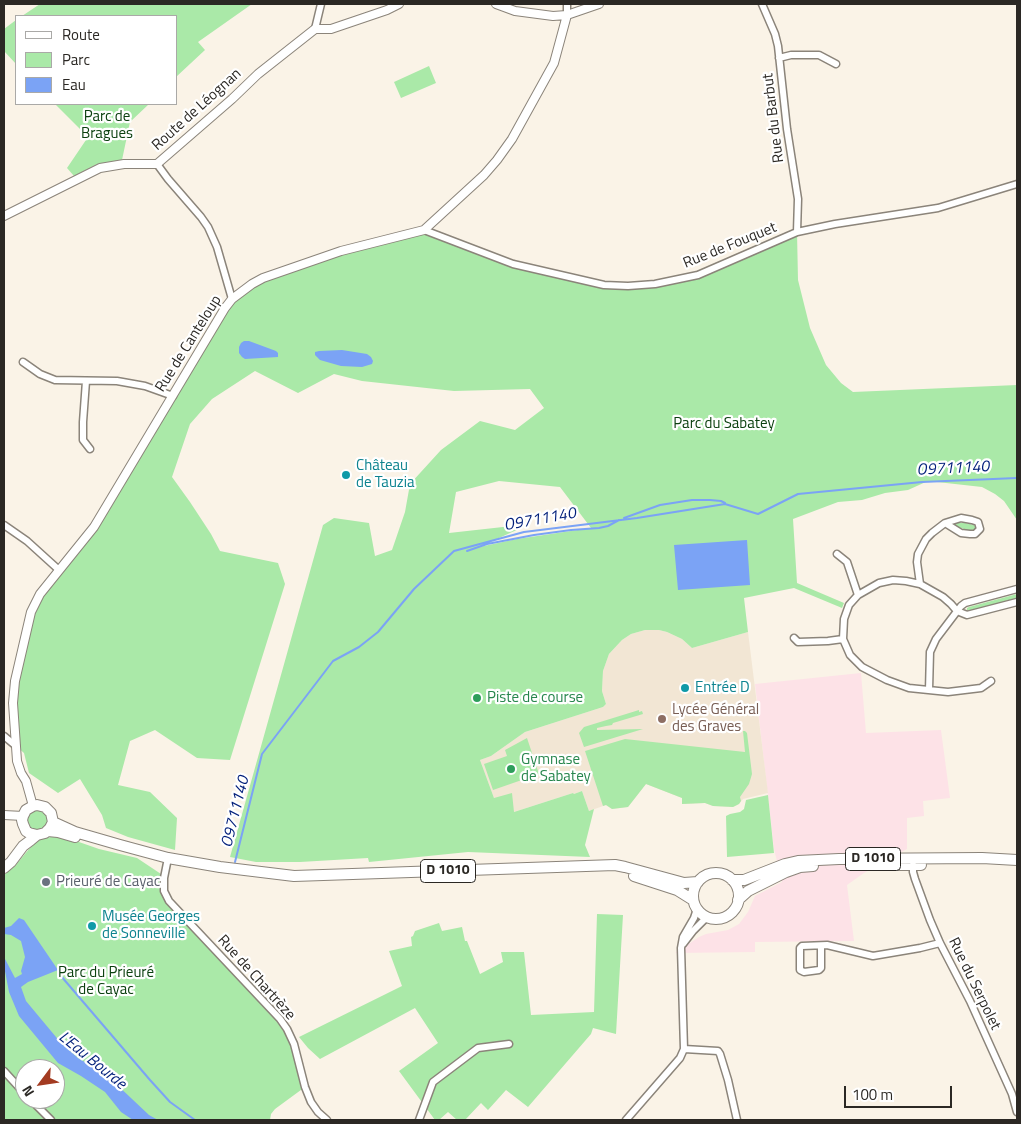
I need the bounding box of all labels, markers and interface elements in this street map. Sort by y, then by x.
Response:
legend [15,15,178,105]
text: Route [62,23,100,46]
text: Parc [62,48,90,71]
street label: Route de Léognan [149,65,245,155]
street label: Rue du Barbut [760,72,788,164]
text: Eau [62,73,86,96]
park label: Parc de Bragues [81,108,133,143]
street label: Rue de Fouquet [681,219,779,273]
street label: Rue de Canteloup [152,292,226,396]
park label: Parc du Sabatey [673,415,775,433]
place label: Château de Tauzia [356,457,414,492]
water label: O9711140 [916,458,990,480]
marker: Château de Tauzia [340,469,352,481]
water label: O9711140 [503,504,577,536]
place label: Entrée D [695,679,750,697]
marker: Entrée D [679,682,691,694]
place label: Piste de course [487,689,583,707]
marker: Piste de course [471,692,483,704]
place label: Lycée Général des Graves [672,701,759,736]
marker: Lycée Général des Graves [656,713,668,725]
place label: Gymnase de Sabatey [521,751,591,786]
marker: Gymnase de Sabatey [505,763,517,775]
water label: O9711140 [218,774,254,850]
road number: D 1010 [846,848,900,871]
road number: D 1010 [420,859,476,882]
place label: Prieuré de Cayac [56,873,160,891]
marker: Prieuré de Cayac [40,876,52,888]
place label: Musée Georges de Sonneville [102,908,200,943]
marker: Musée Georges de Sonneville [86,920,98,932]
street label: Rue de Chartrèze [213,932,299,1024]
street label: Rue du Serpolet [944,935,1004,1033]
park label: Parc du Prieuré de Cayac [58,964,154,999]
water label: L'Eau Bourde [54,1028,130,1094]
north arrow [15,1059,65,1109]
scale bar [846,1076,954,1108]
text: N [16,1082,39,1101]
text: 100 m [852,1083,893,1106]

